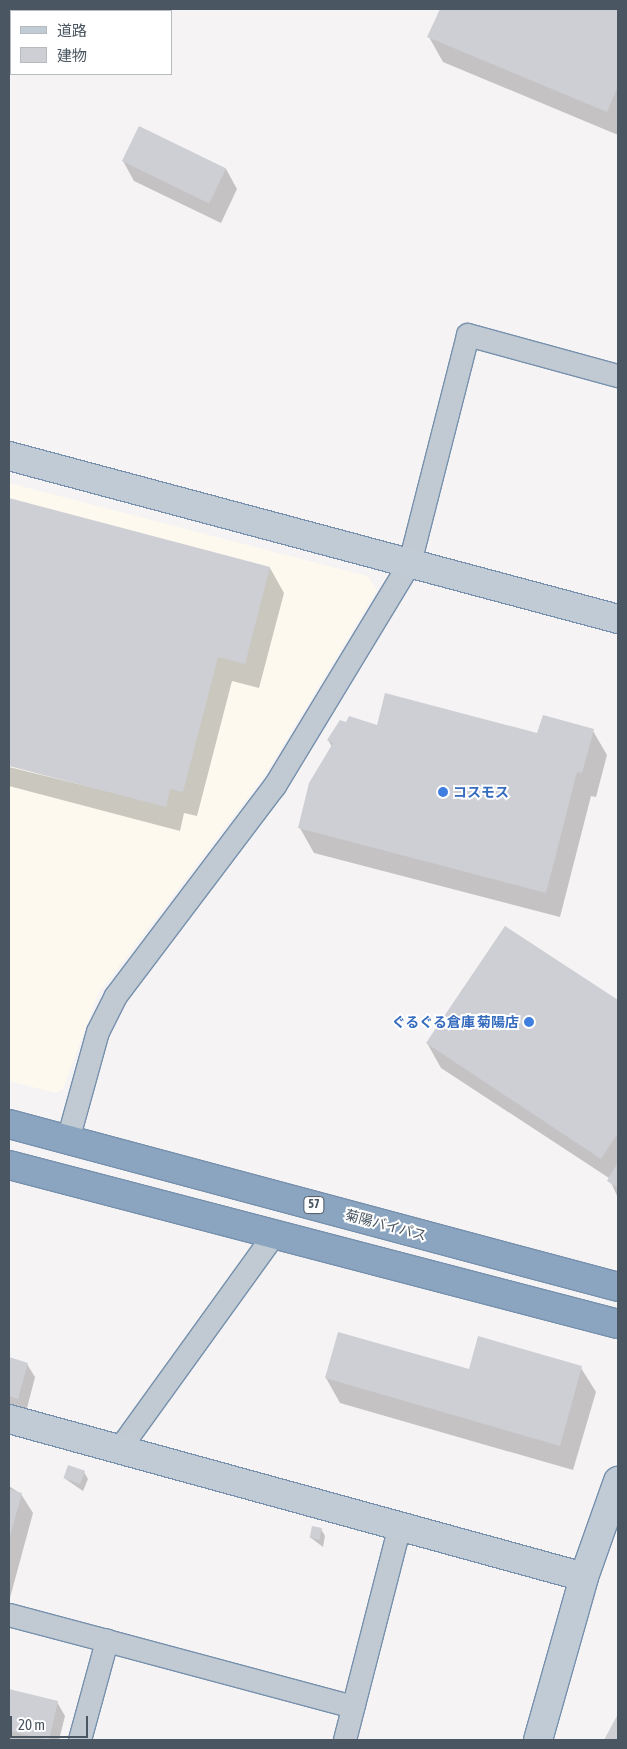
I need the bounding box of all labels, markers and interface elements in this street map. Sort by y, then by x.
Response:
legend [10,10,172,75]
text: 道路 [57,22,87,39]
text: 建物 [57,47,87,64]
place label: コスモス [453,784,509,800]
marker: コスモス [437,786,449,798]
place label: ぐるぐる倉庫 菊陽店 [391,1014,519,1030]
marker: ぐるぐる倉庫 菊陽店 [523,1016,535,1028]
road number: 57 [303,1196,325,1214]
street label: 菊陽バイパス [343,1206,429,1244]
scale bar [12,1706,90,1738]
text: 20 m [18,1716,45,1733]

